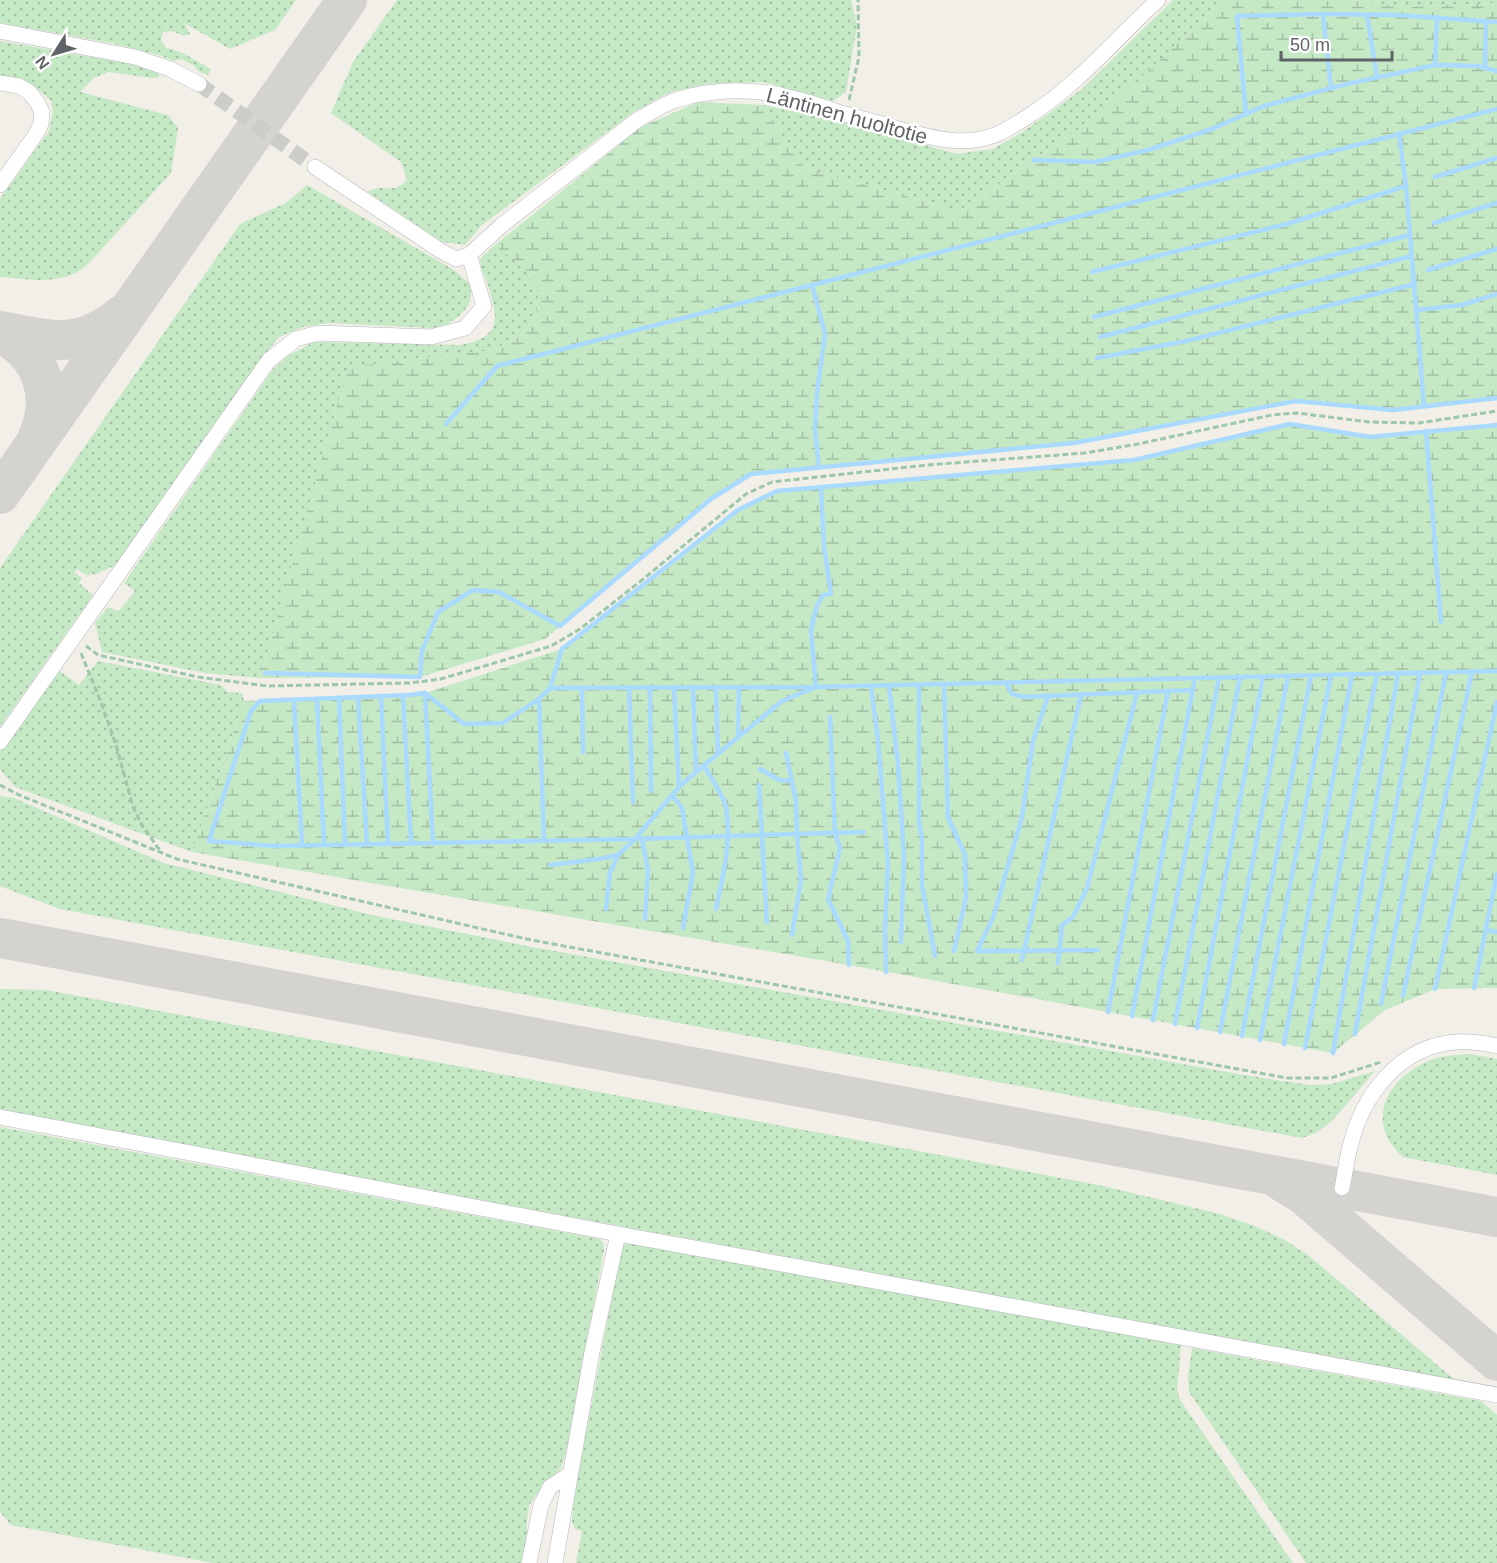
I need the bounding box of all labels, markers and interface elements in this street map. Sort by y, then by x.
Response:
north arrow [24,24,84,84]
scale bar [1281,24,1392,62]
text: 50 m [1290,35,1330,55]
text: N [32,53,53,72]
street label: Läntinen huoltotie [764,83,930,148]

